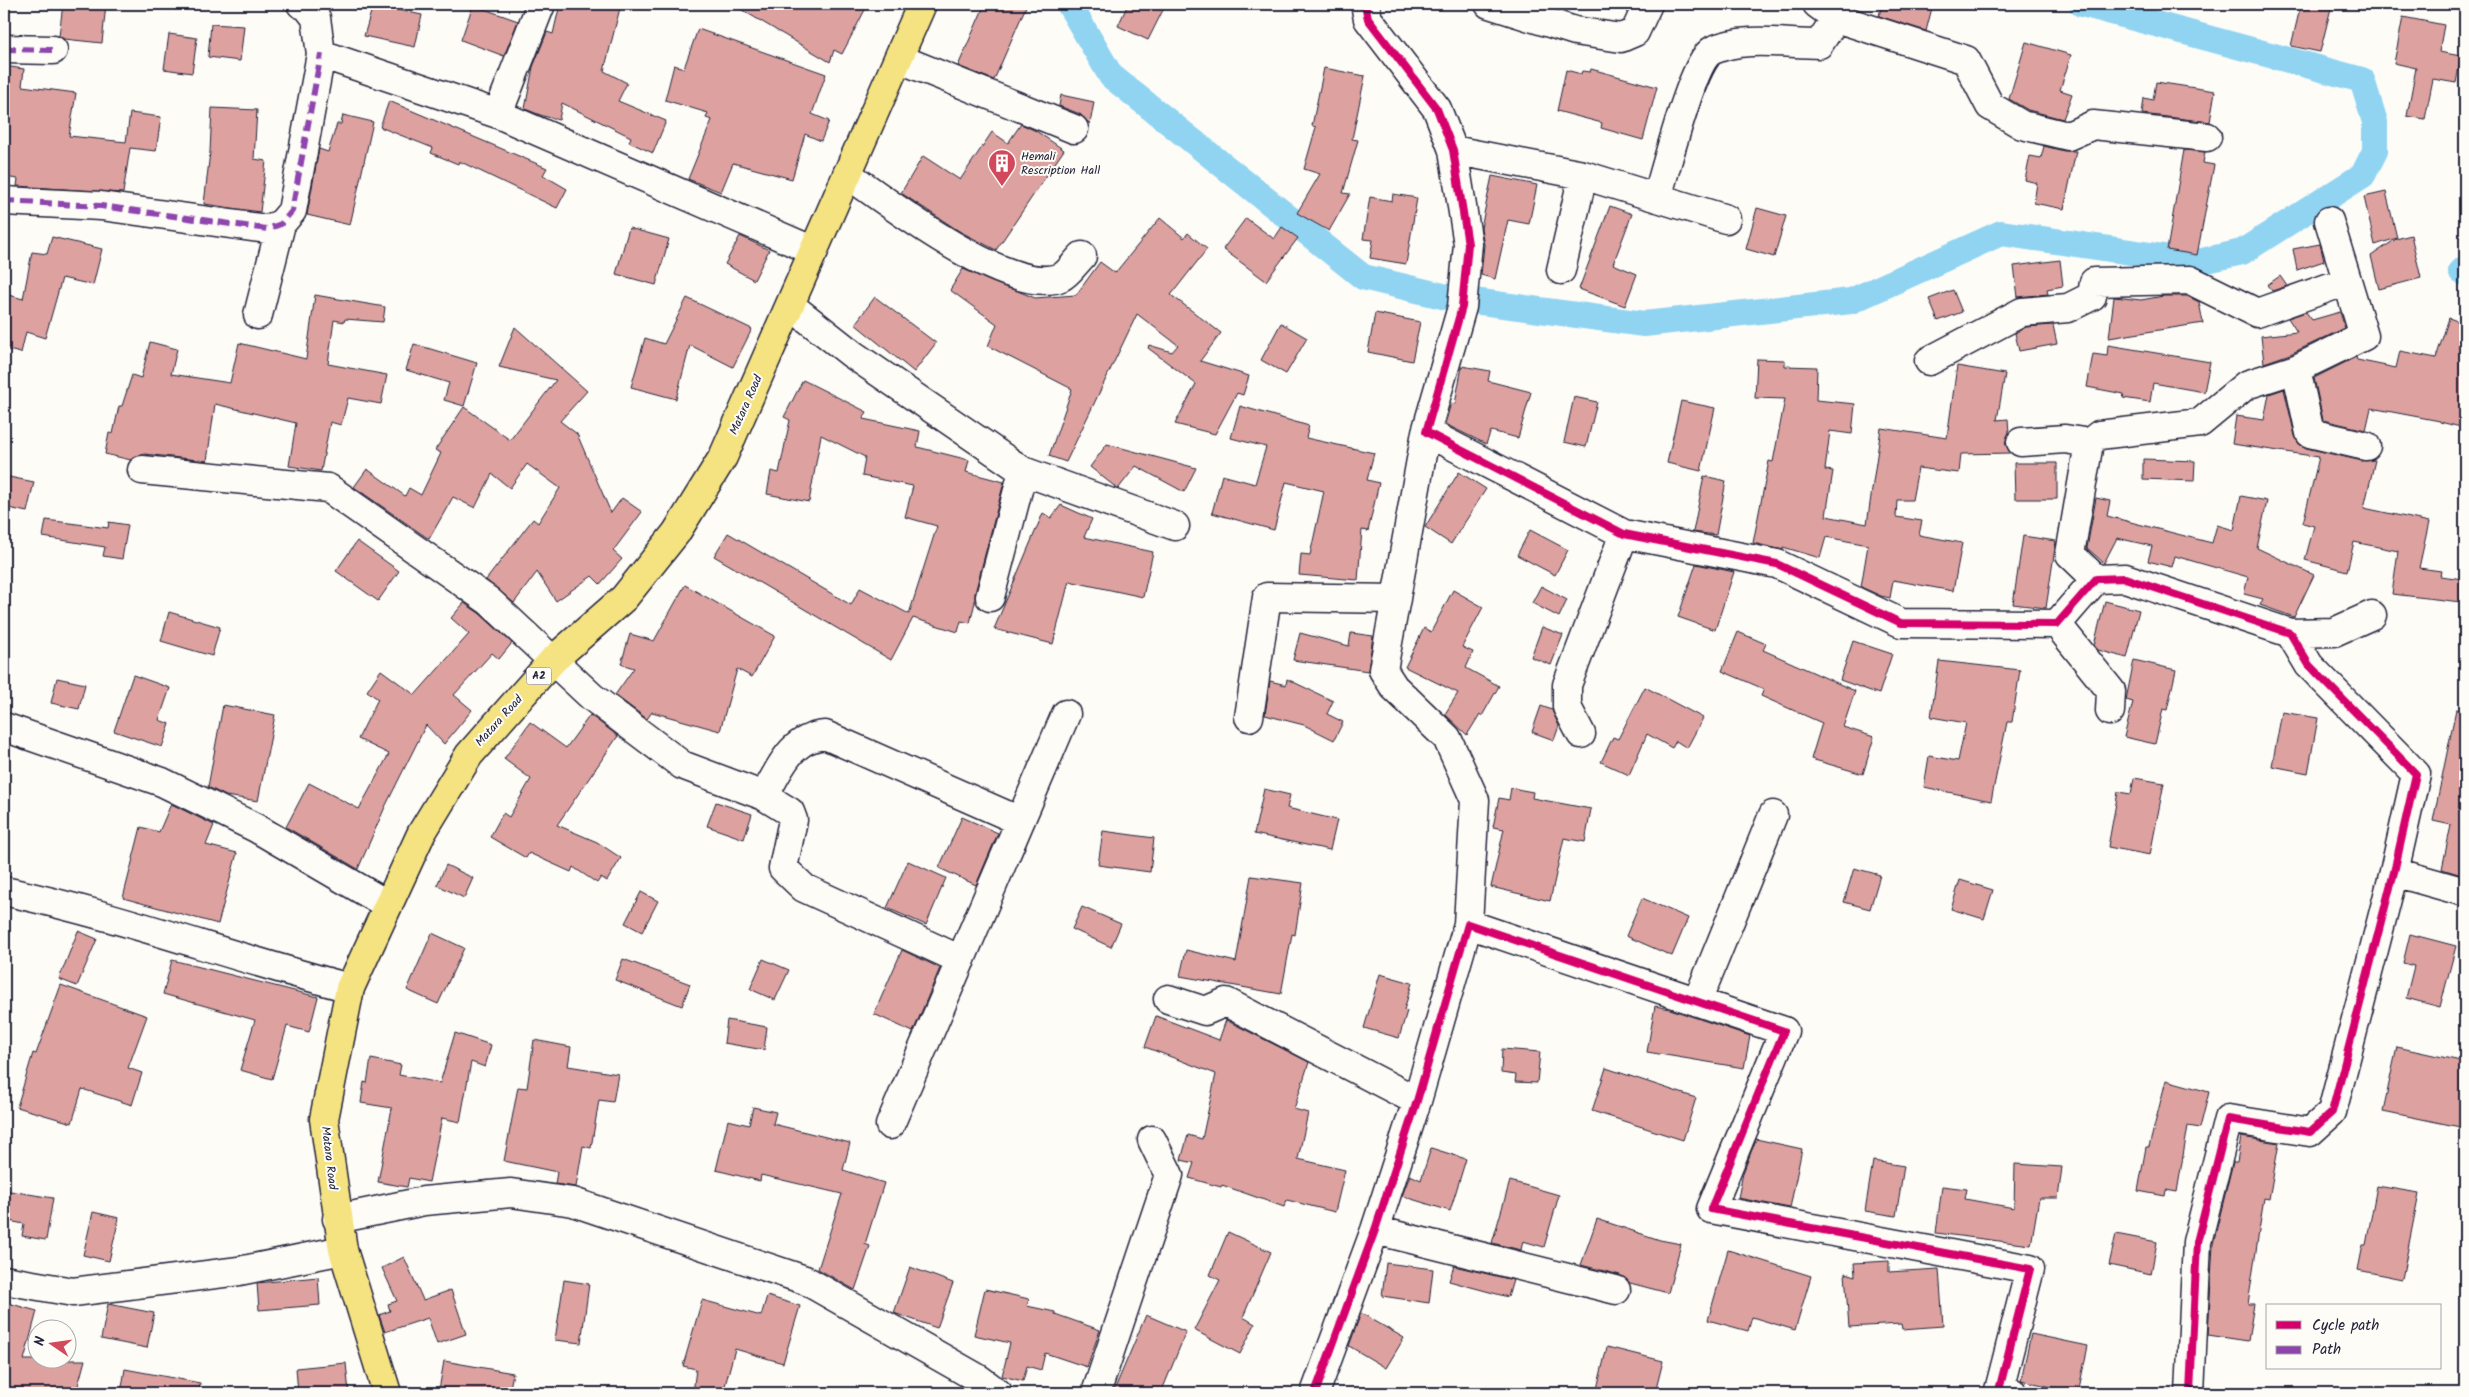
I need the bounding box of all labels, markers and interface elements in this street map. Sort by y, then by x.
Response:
place label: Hemali Rescription Hall [1021,147,1100,180]
building icon: Hemali Rescription Hall [987,148,1017,187]
street label: Matara Road [724,371,768,438]
road number: A2 [526,668,552,684]
street label: Matara Road [471,690,528,751]
street label: Matara Road [316,1125,342,1192]
legend [2266,1304,2442,1370]
text: Cycle path [2312,1314,2379,1338]
north arrow [28,1320,78,1370]
text: N [29,1334,52,1348]
text: Path [2312,1338,2341,1362]

